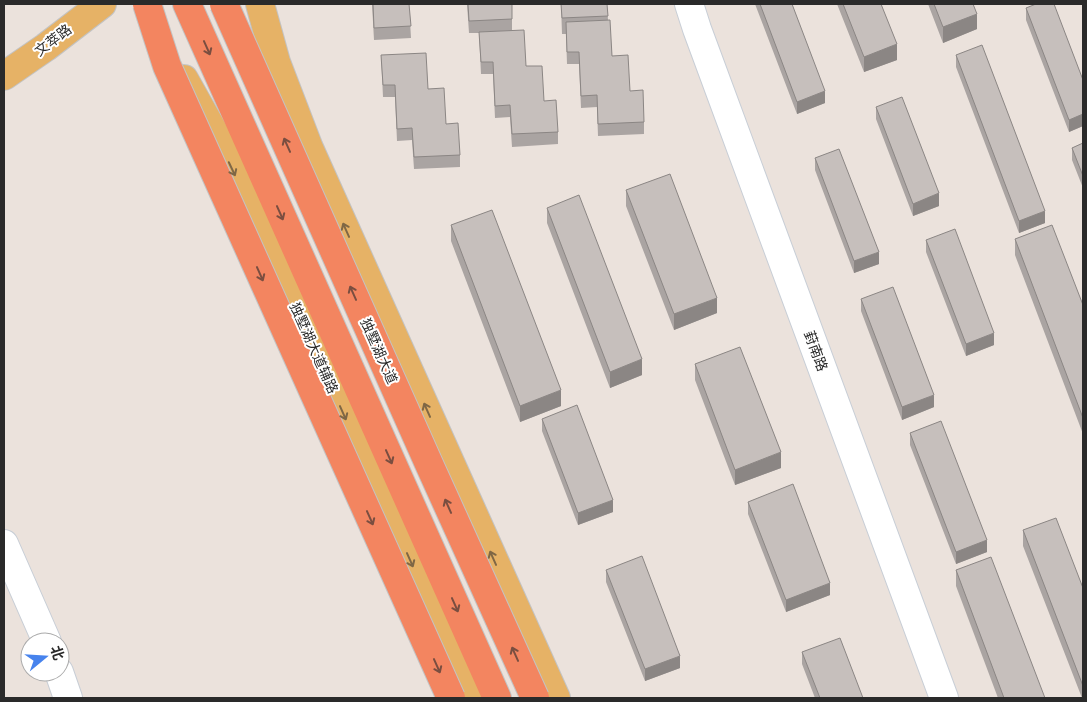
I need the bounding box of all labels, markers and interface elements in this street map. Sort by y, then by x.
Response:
street label: 文萃路 [31,20,75,60]
one-way arrow [203,40,212,55]
one-way arrow [282,138,292,153]
one-way arrow [228,161,238,176]
one-way arrow [276,205,286,220]
one-way arrow [340,222,350,237]
one-way arrow [256,266,266,281]
one-way arrow [348,286,357,301]
street label: 独墅湖大道辅路 [286,300,342,396]
street label: 独墅湖大道 [357,315,401,387]
street label: 葑南路 [800,328,832,374]
one-way arrow [421,403,431,418]
one-way arrow [338,405,348,420]
one-way arrow [385,449,395,464]
one-way arrow [442,499,452,514]
one-way arrow [366,510,376,525]
one-way arrow [488,551,497,566]
one-way arrow [406,552,416,567]
one-way arrow [451,597,461,612]
north arrow [20,632,70,682]
text: 北 [47,644,68,662]
one-way arrow [509,647,519,662]
one-way arrow [433,658,442,673]

